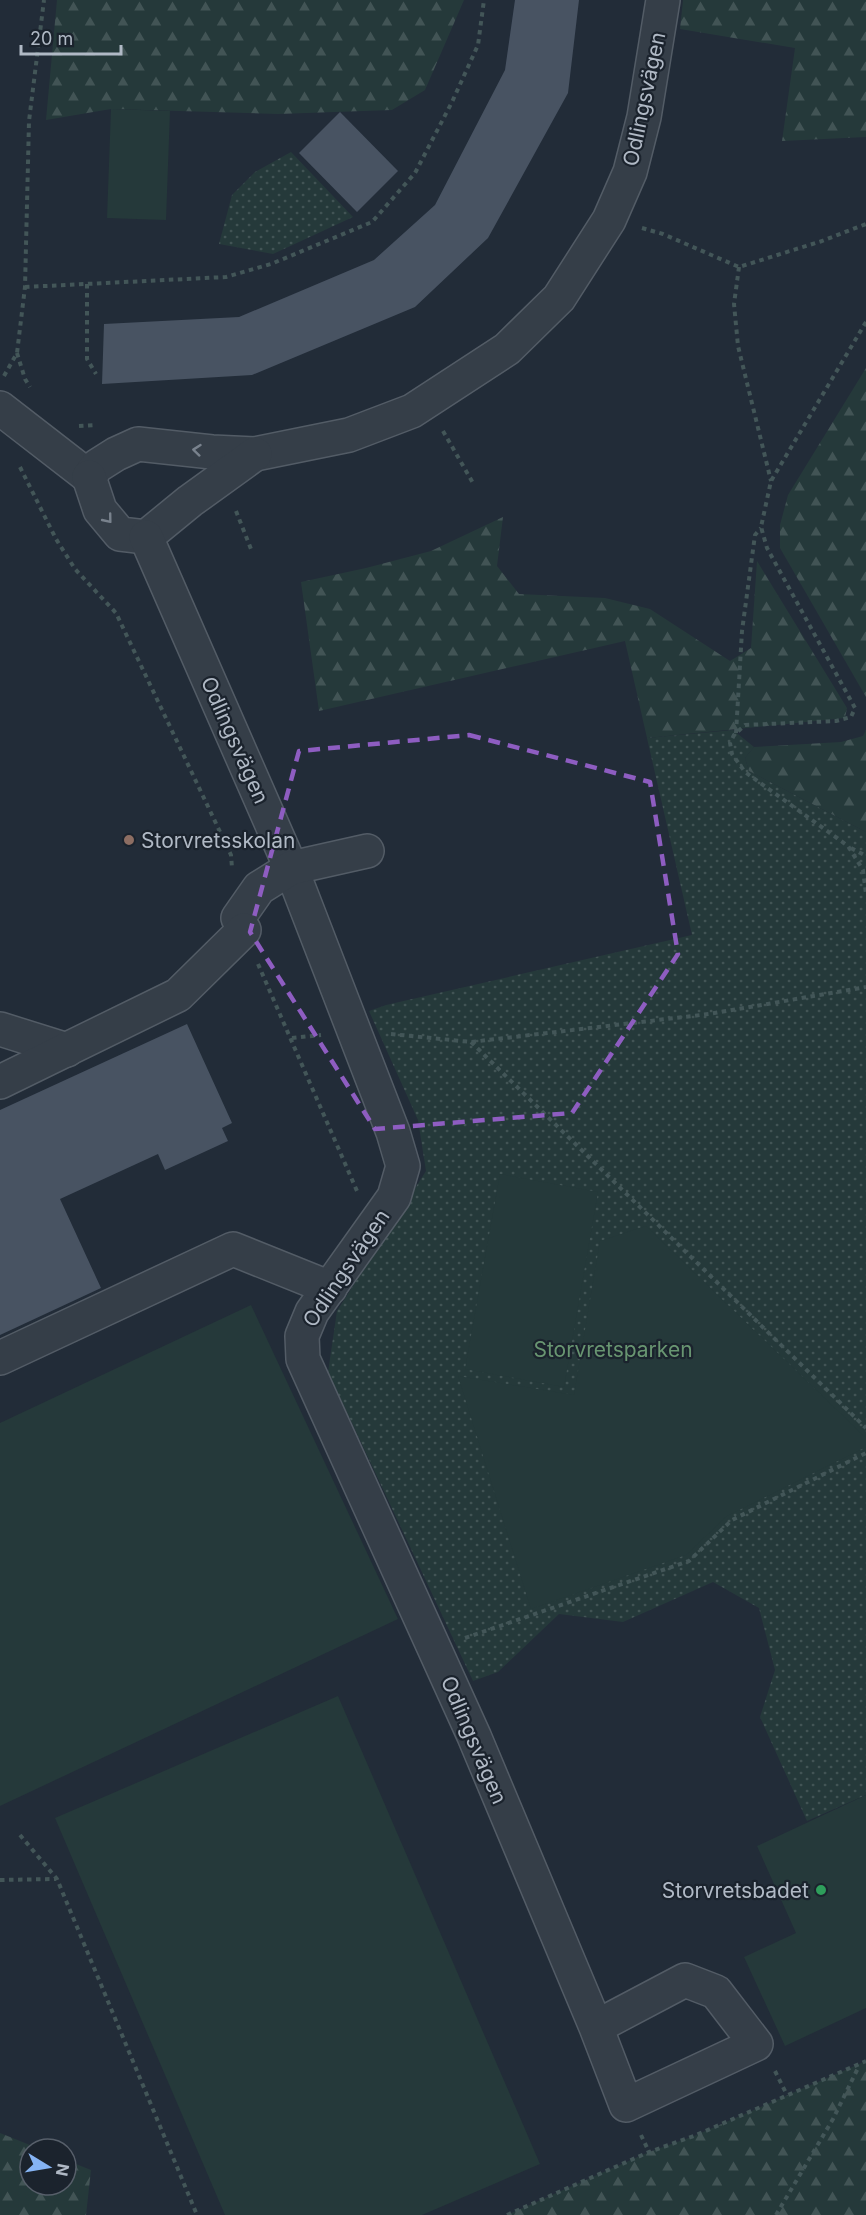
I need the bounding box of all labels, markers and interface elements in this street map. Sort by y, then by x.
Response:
scale bar [21,18,122,56]
text: 20 m [30,28,73,49]
street label: Odlingsvägen [618,30,670,168]
one-way arrow [193,444,202,457]
one-way arrow [100,512,111,523]
street label: Odlingsvägen [196,673,274,807]
place label: Storvretsskolan [141,828,295,853]
marker: Storvretsskolan [122,833,136,847]
street label: Odlingsvägen [297,1204,395,1332]
park label: Storvretsparken [533,1337,693,1362]
street label: Odlingsvägen [436,1672,512,1808]
place label: Storvretsbadet [662,1878,809,1903]
marker: Storvretsbadet [814,1883,828,1897]
north arrow [18,2137,78,2197]
text: N [52,2162,74,2178]

